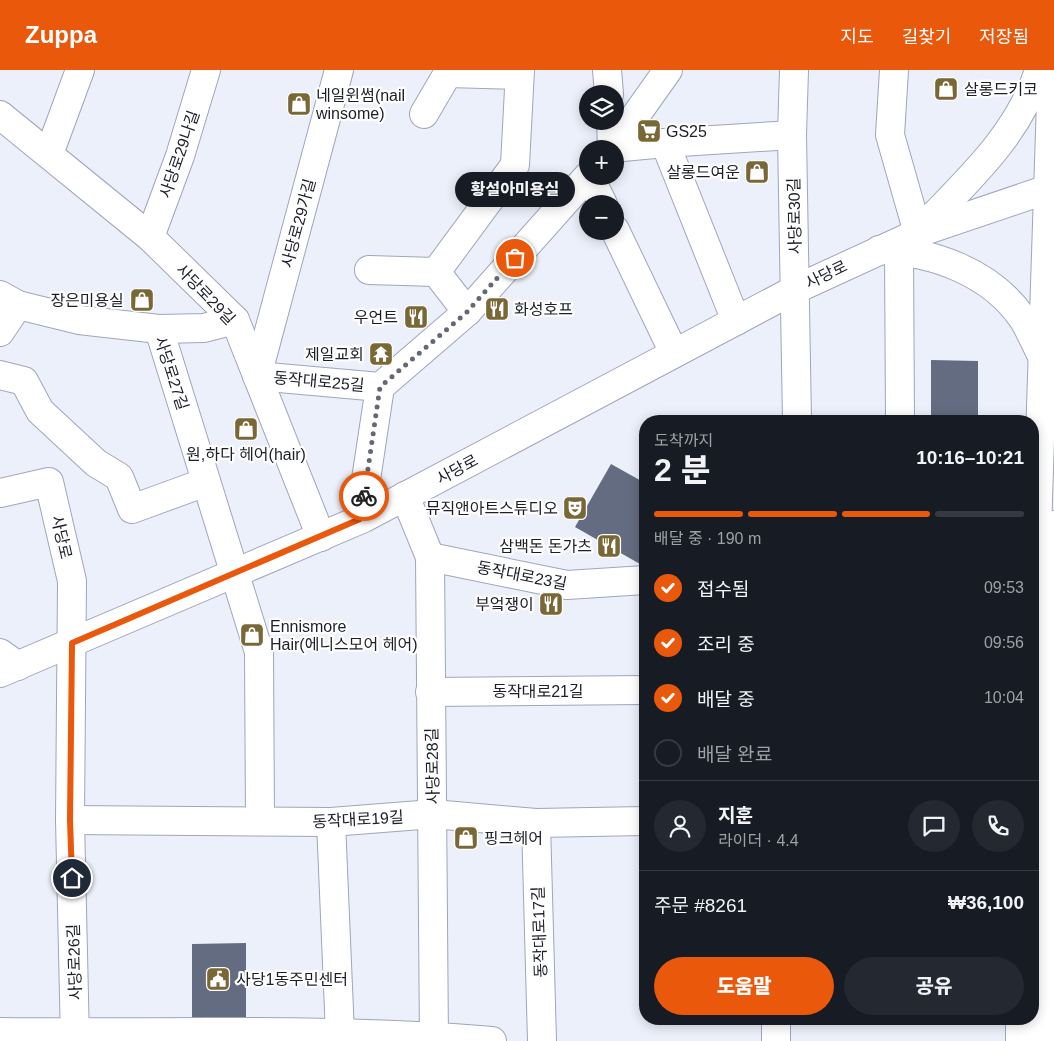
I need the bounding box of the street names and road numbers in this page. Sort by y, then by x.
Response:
street label: 사당로29나길 [157,108,202,200]
street label: 사당로29가길 [278,177,319,269]
street label: 사당로30길 [785,178,804,254]
street label: 사당로 [803,257,850,292]
street label: 사당로29길 [173,261,238,328]
street label: 사당로27길 [152,334,191,412]
street label: 동작대로25길 [273,369,365,394]
street label: 사당로 [434,451,481,487]
street label: 사당로 [48,514,75,561]
street label: 동작대로23길 [475,558,568,593]
street label: 동작대로21길 [492,683,584,700]
street label: 사당로28길 [423,728,442,804]
street label: 동작대로19길 [312,809,404,830]
street label: 동작대로17길 [529,886,550,978]
street label: 사당로26길 [65,923,84,1001]

